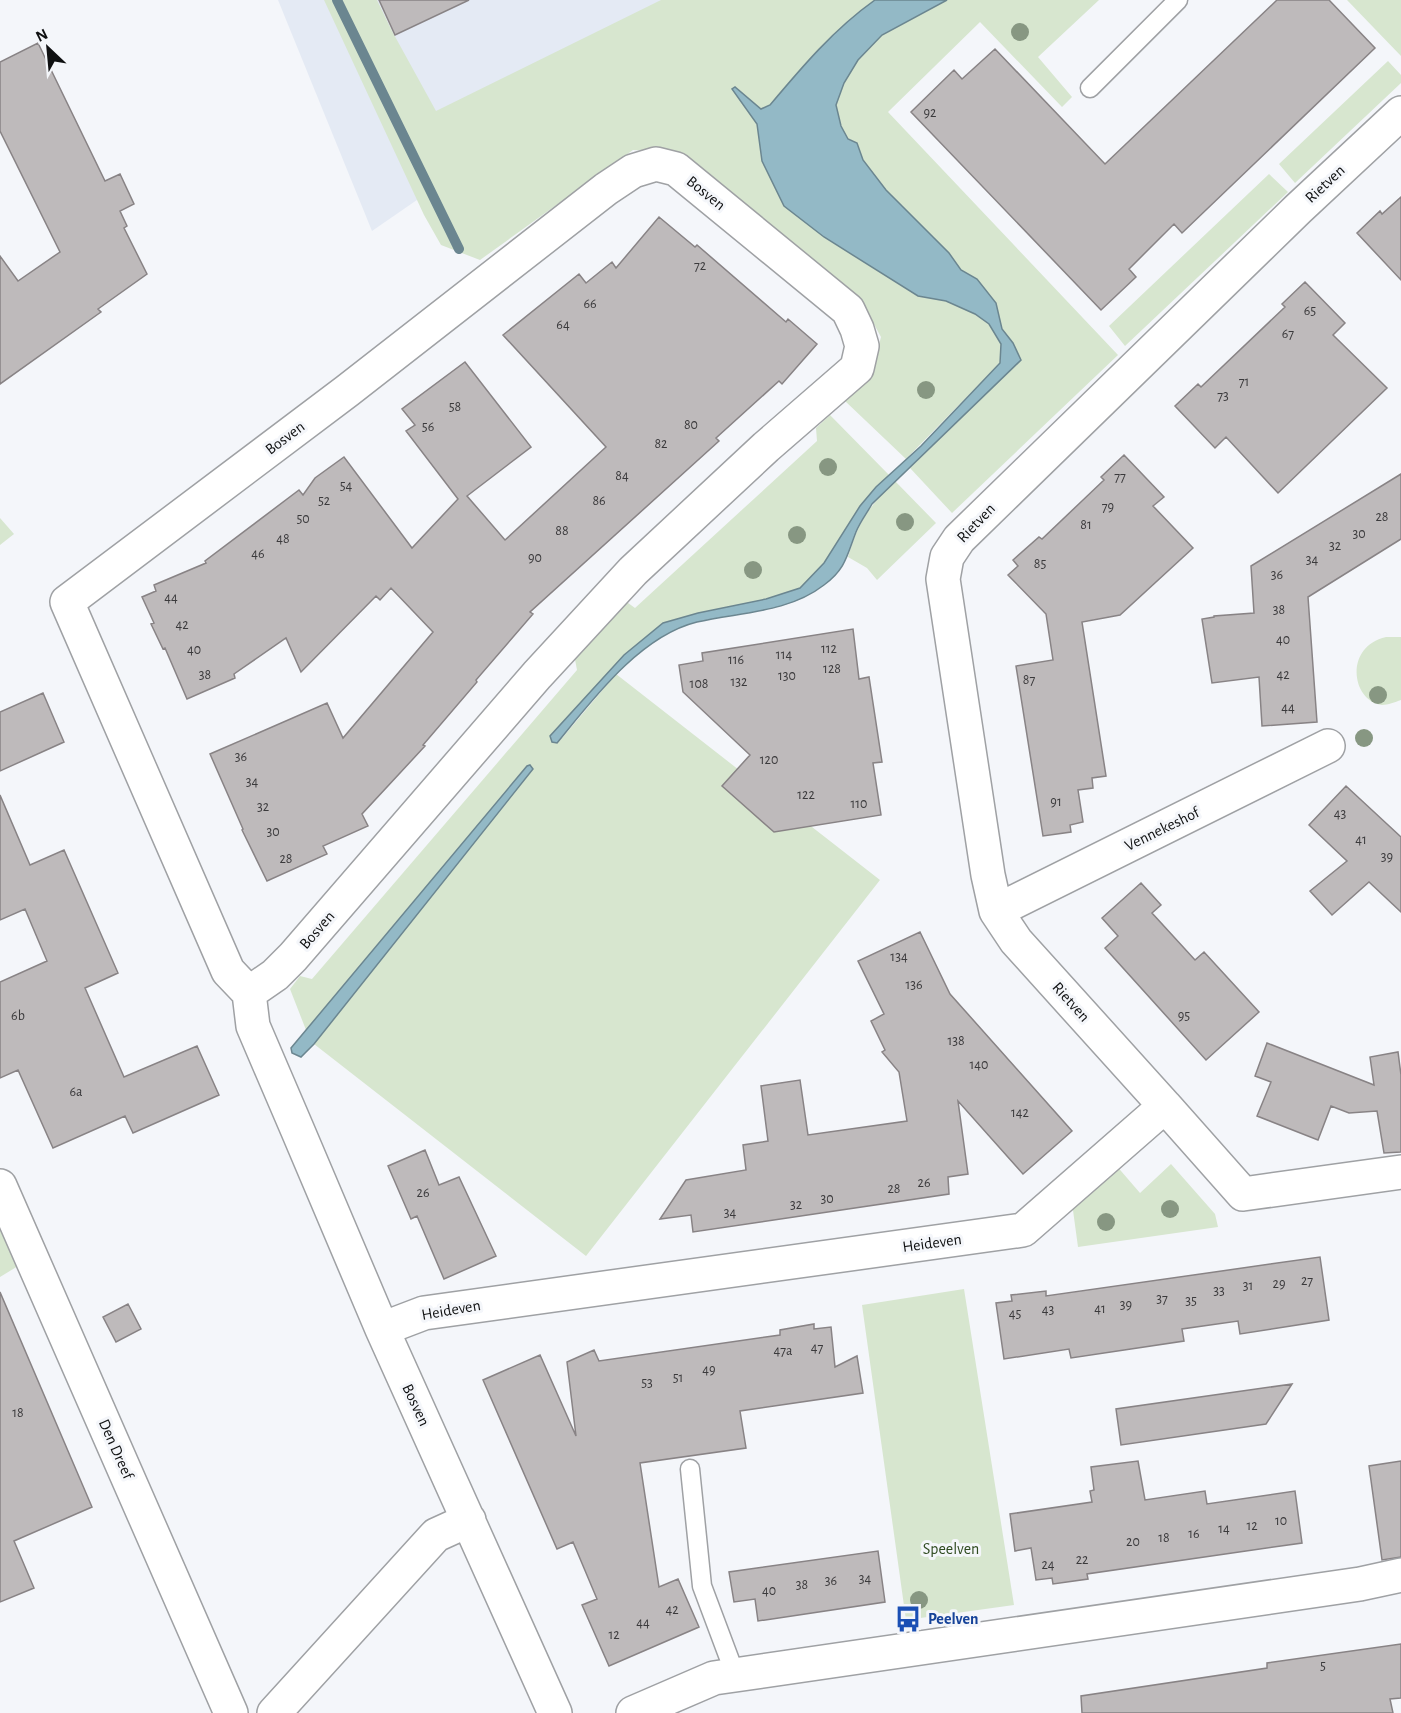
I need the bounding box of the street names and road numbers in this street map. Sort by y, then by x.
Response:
street label: Rietven [1302,162,1348,206]
street label: Bosven [684,173,728,213]
street label: Bosven [262,418,308,458]
street label: Rietven [954,500,998,546]
street label: Vennekeshof [1122,804,1203,854]
street label: Bosven [296,908,338,952]
street label: Rietven [1049,979,1093,1025]
street label: Heideven [901,1231,963,1255]
street label: Heideven [420,1297,482,1323]
street label: Bosven [399,1382,433,1428]
street label: Den Dreef [96,1417,137,1482]

